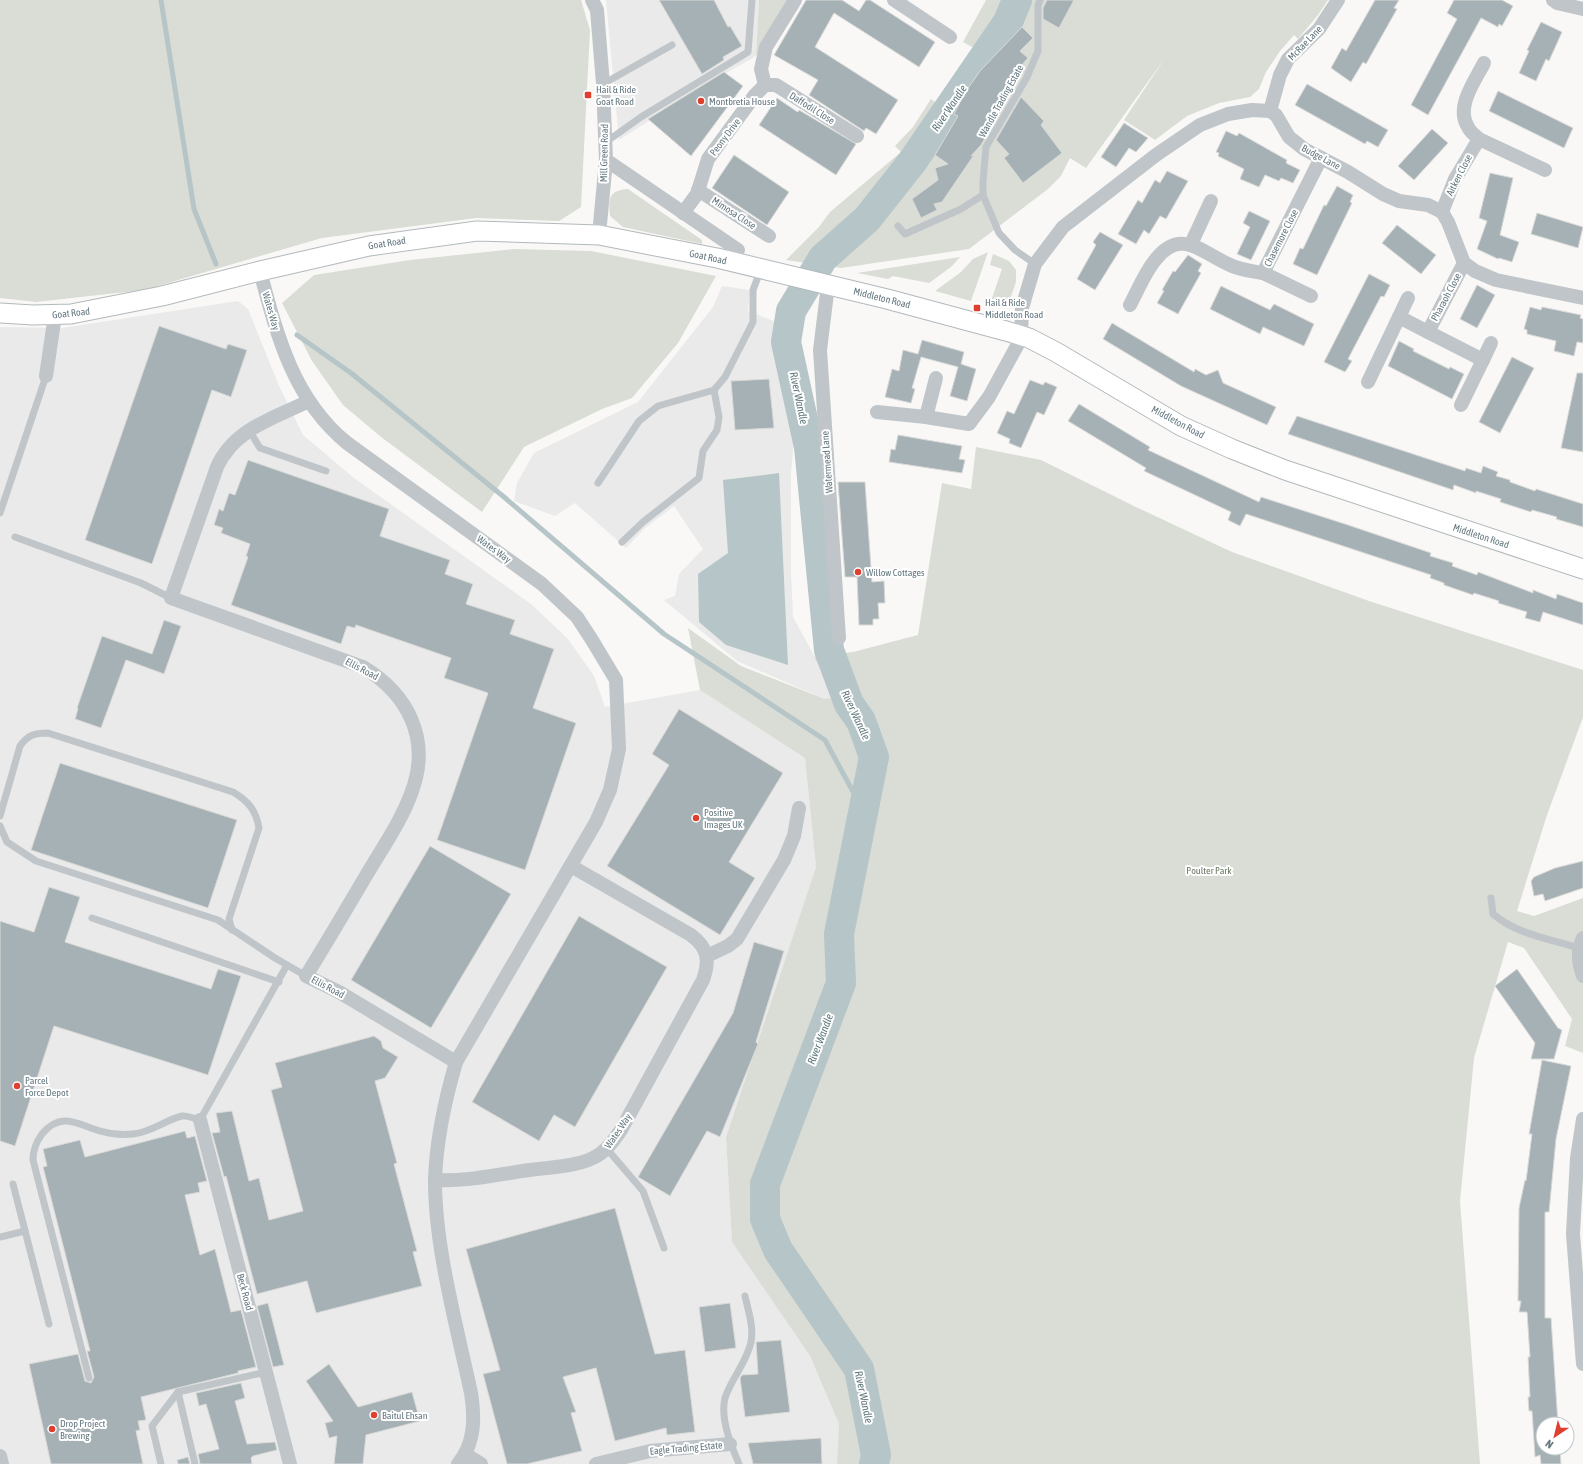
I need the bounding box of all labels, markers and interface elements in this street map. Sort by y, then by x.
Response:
street label: McRae Lane [1286,23,1325,63]
street label: Wandle Trading Estate [977,62,1026,139]
water label: River Wandle [929,83,969,133]
place label: Hail & Ride Goat Road [596,84,636,107]
marker: Hail & Ride Goat Road [583,90,593,100]
street label: Daffodil Close [787,90,837,126]
marker: Montbretia House [696,96,706,106]
place label: Montbretia House [709,96,775,107]
street label: Peony Drive [707,116,743,158]
street label: Mill Green Road [598,124,610,182]
street label: Budge Lane [1300,142,1343,172]
street label: Aitken Close [1444,152,1474,197]
street label: Mimosa Close [710,195,758,232]
street label: Chasemore Close [1262,207,1300,268]
street label: Goat Road [367,235,407,251]
street label: Goat Road [688,248,728,266]
street label: Pharaoh Close [1429,271,1463,323]
street label: Middleton Road [852,286,912,310]
street label: Wates Way [260,290,282,332]
place label: Hail & Ride Middleton Road [985,297,1044,320]
marker: Hail & Ride Middleton Road [972,303,982,313]
street label: Goat Road [52,306,91,320]
water label: River Wandle [788,371,810,425]
street label: Middleton Road [1150,403,1207,441]
street label: Watermead Lane [819,430,835,493]
street label: Middleton Road [1452,522,1511,550]
street label: Wates Way [475,533,513,565]
marker: Willow Cottages [853,567,863,577]
place label: Willow Cottages [866,567,925,578]
street label: Ellis Road [344,656,381,682]
water label: River Wandle [839,688,873,742]
place label: Positive Images UK [704,807,743,830]
marker: Positive Images UK [691,813,701,823]
park label: Poulter Park [1186,865,1232,876]
street label: Ellis Road [310,974,347,1000]
water label: River Wandle [805,1012,835,1066]
place label: Parcel Force Depot [25,1075,69,1098]
marker: Parcel Force Depot [12,1081,22,1091]
street label: Wates Way [602,1112,634,1150]
street label: Beck Road [235,1272,255,1312]
water label: River Wandle [853,1370,875,1424]
marker: Baitul Ehsan [369,1410,379,1420]
place label: Baitul Ehsan [382,1410,428,1421]
north arrow [1535,1416,1575,1456]
place label: Drop Project Brewing [60,1418,105,1441]
marker: Drop Project Brewing [47,1424,57,1434]
text: N [1543,1437,1555,1451]
street label: Eagle Trading Estate [649,1439,723,1457]

